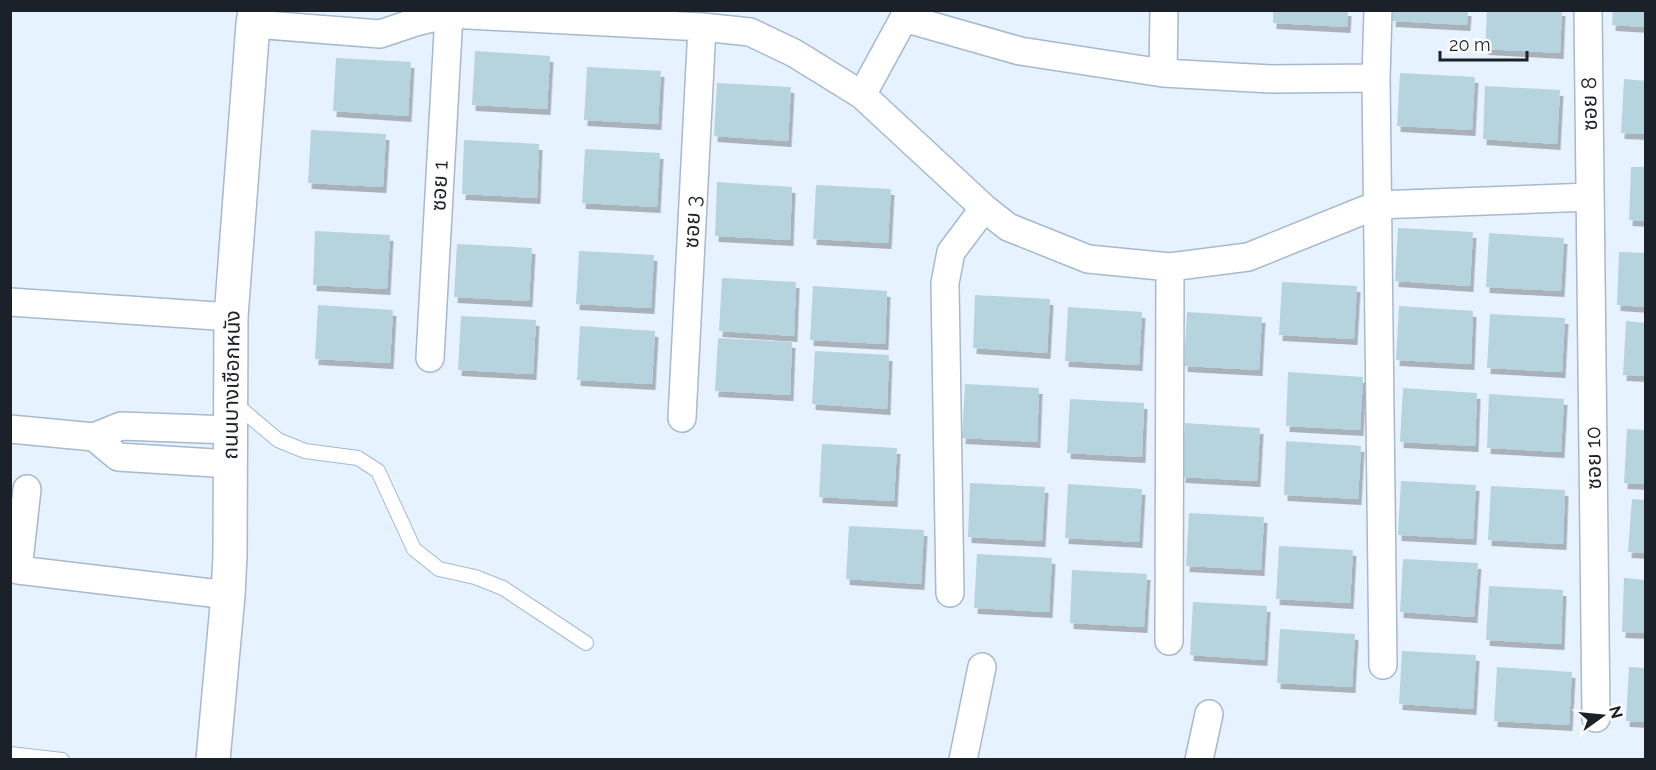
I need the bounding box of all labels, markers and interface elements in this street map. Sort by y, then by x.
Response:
scale bar [1440,24,1527,62]
text: 20 m [1449,34,1491,55]
street label: ซอย 8 [1576,77,1602,131]
street label: ซอย 1 [425,160,453,212]
street label: ซอย 3 [678,195,706,249]
street label: ถนนบางเชือกหนัง [217,310,245,460]
street label: ซอย 10 [1580,426,1606,490]
north arrow [1572,686,1632,746]
text: N [1605,704,1627,721]

